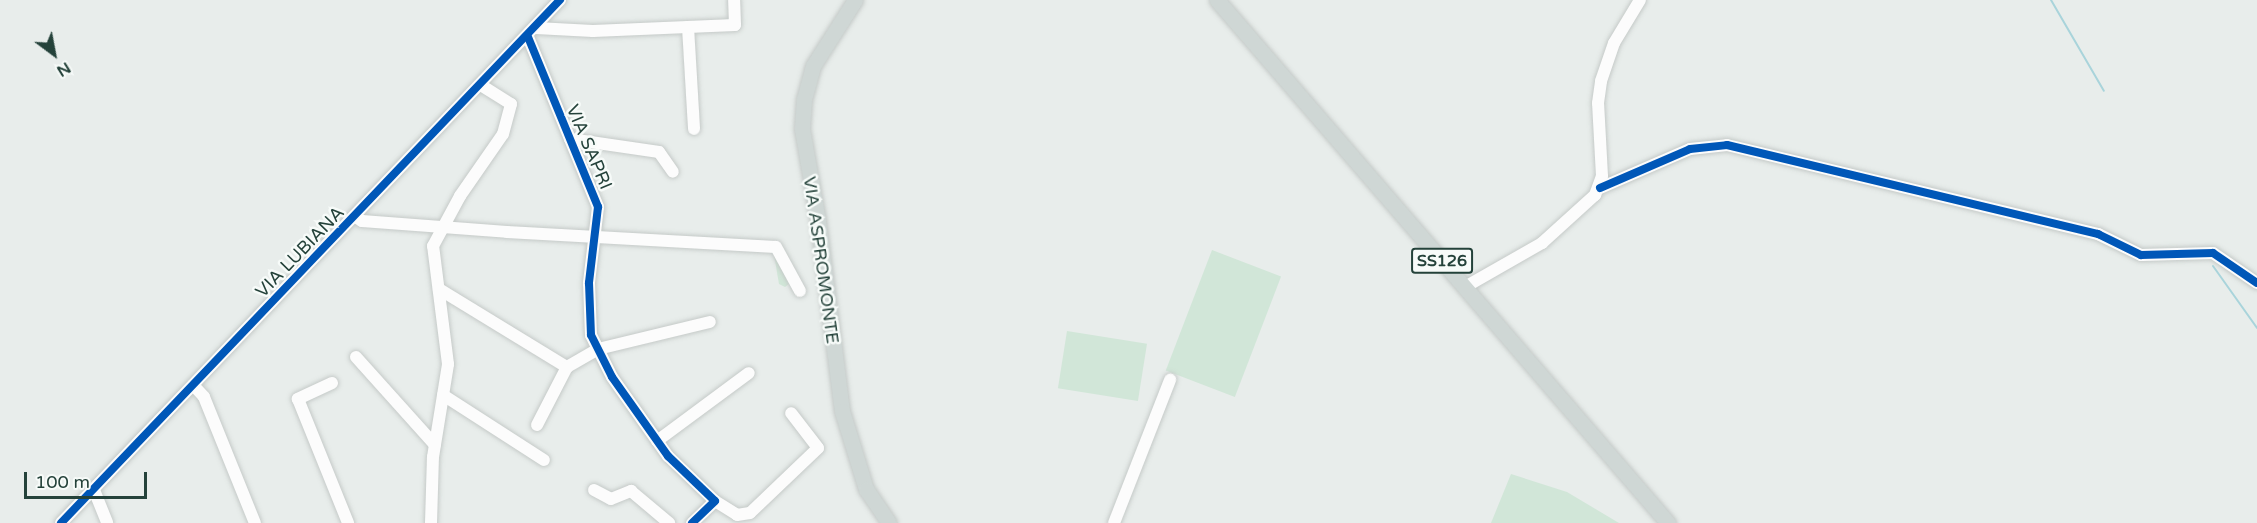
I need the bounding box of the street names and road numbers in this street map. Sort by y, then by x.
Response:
street label: VIA SAPRI [561,101,617,193]
street label: VIA ASPROMONTE [799,175,843,345]
street label: VIA LUBIANA [251,202,349,302]
road number: SS126 [1410,248,1474,274]

